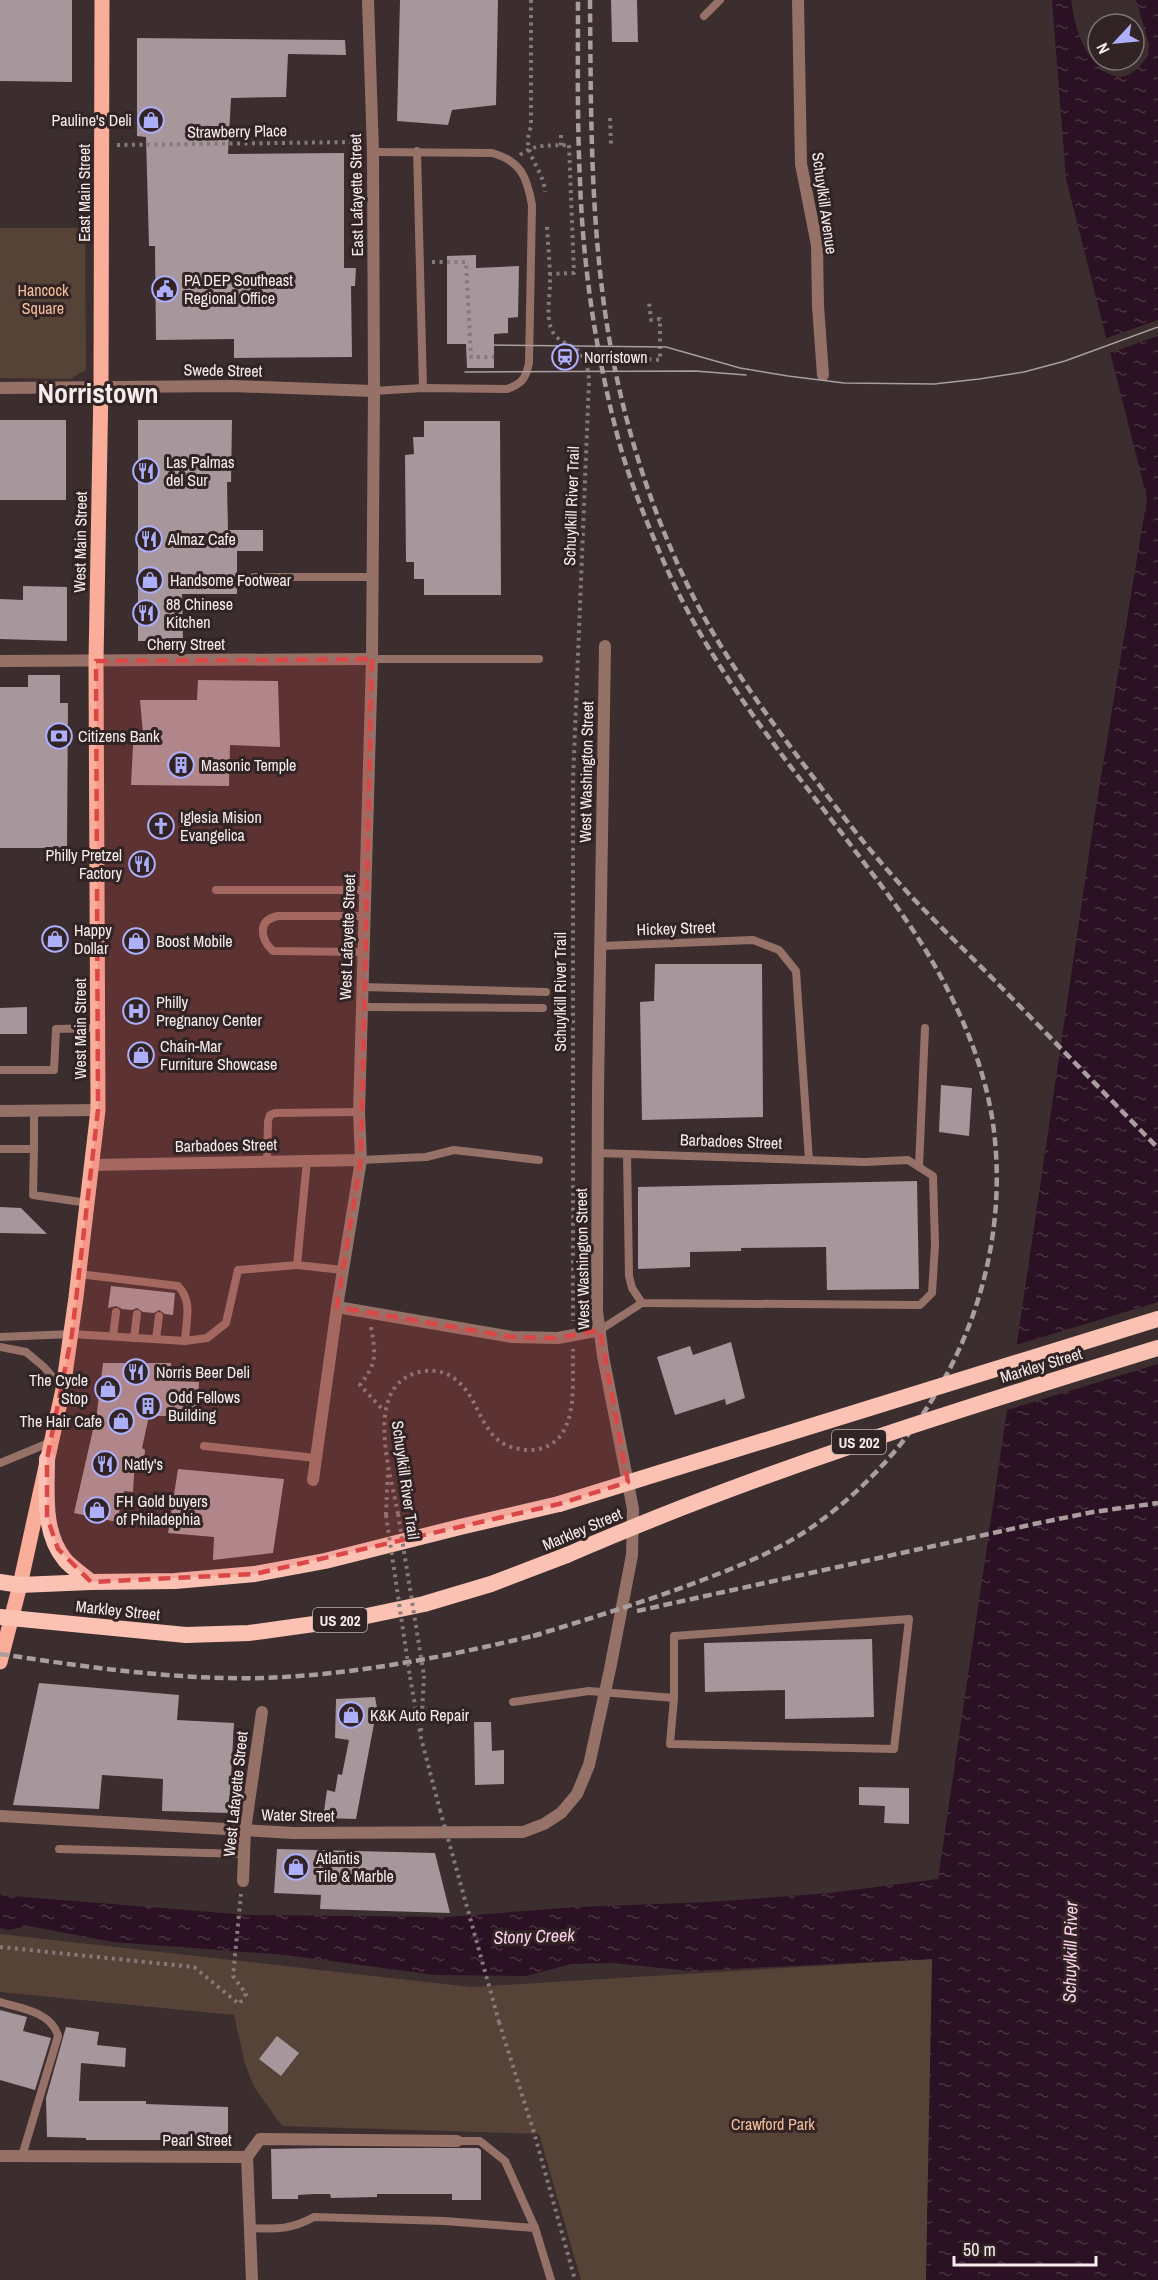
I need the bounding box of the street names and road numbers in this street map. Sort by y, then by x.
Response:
street label: Strawberry Place [187,119,287,143]
street label: East Lafayette Street [344,133,368,256]
street label: East Main Street [73,144,95,242]
street label: Schuylkill Avenue [807,151,843,255]
street label: Swede Street [183,358,263,382]
street label: Schuylkill River Trail [558,446,584,566]
street label: West Main Street [68,491,92,593]
street label: Cherry Street [147,633,225,655]
street label: West Washington Street [574,701,598,843]
street label: West Lafayette Street [334,873,360,1000]
street label: Hickey Street [636,916,716,940]
street label: Schuylkill River Trail [549,932,571,1052]
street label: West Main Street [69,978,91,1080]
street label: Barbadoes Street [680,1128,783,1154]
street label: Barbadoes Street [175,1133,278,1157]
street label: West Washington Street [570,1188,594,1330]
street label: Markley Street [997,1342,1085,1388]
street label: Schuylkill River Trail [387,1419,425,1541]
road number: US 202 [832,1430,886,1454]
street label: Markley Street [539,1502,626,1556]
street label: Markley Street [75,1595,162,1625]
road number: US 202 [313,1608,367,1632]
street label: West Lafayette Street [217,1730,253,1858]
street label: Water Street [261,1803,335,1827]
street label: Pearl Street [162,2129,232,2151]

